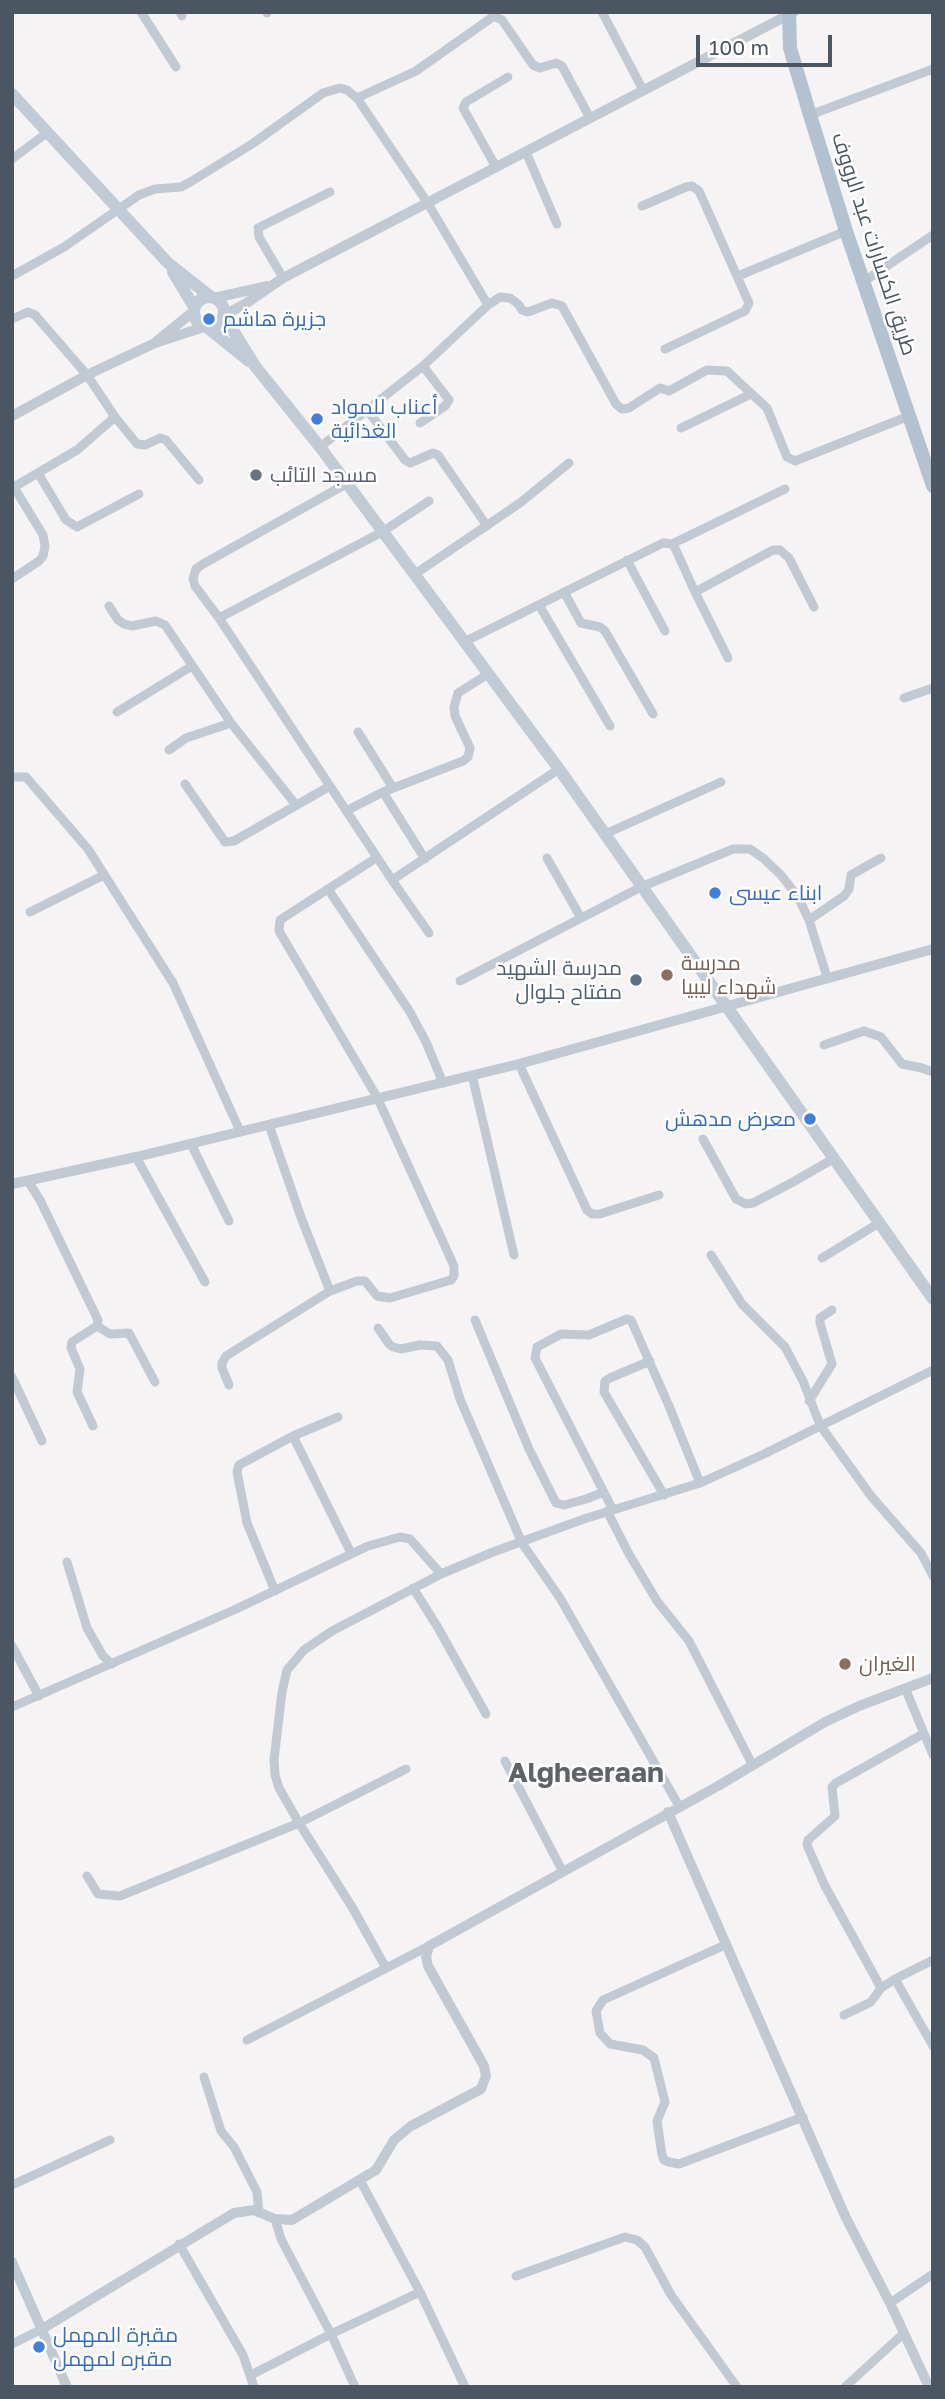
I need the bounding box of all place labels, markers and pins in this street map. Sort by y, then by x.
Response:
place label: جزيرة هاشم [223,306,326,332]
marker: جزيرة هاشم [201,311,217,327]
place label: أعناب للمواد الغذائية [331,394,438,444]
marker: أعناب للمواد الغذائية [309,411,325,427]
place label: مسجد التائب [270,462,377,488]
marker: مسجد التائب [248,467,264,483]
place label: ابناء عيسى [729,880,822,906]
marker: ابناء عيسى [707,885,723,901]
place label: مدرسة شهداء ليبيا [681,950,776,1000]
place label: مدرسة الشهيد مفتاح جلوال [496,955,622,1005]
marker: مدرسة شهداء ليبيا [659,967,675,983]
marker: مدرسة الشهيد مفتاح جلوال [628,972,644,988]
place label: معرض مدهش [665,1106,796,1132]
marker: معرض مدهش [802,1111,818,1127]
place label: الغيران [859,1651,916,1677]
marker: الغيران [837,1656,853,1672]
place label: مقبرة المهمل مقبره لمهمل [53,2322,178,2372]
marker: مقبرة المهمل مقبره لمهمل [31,2339,47,2355]

